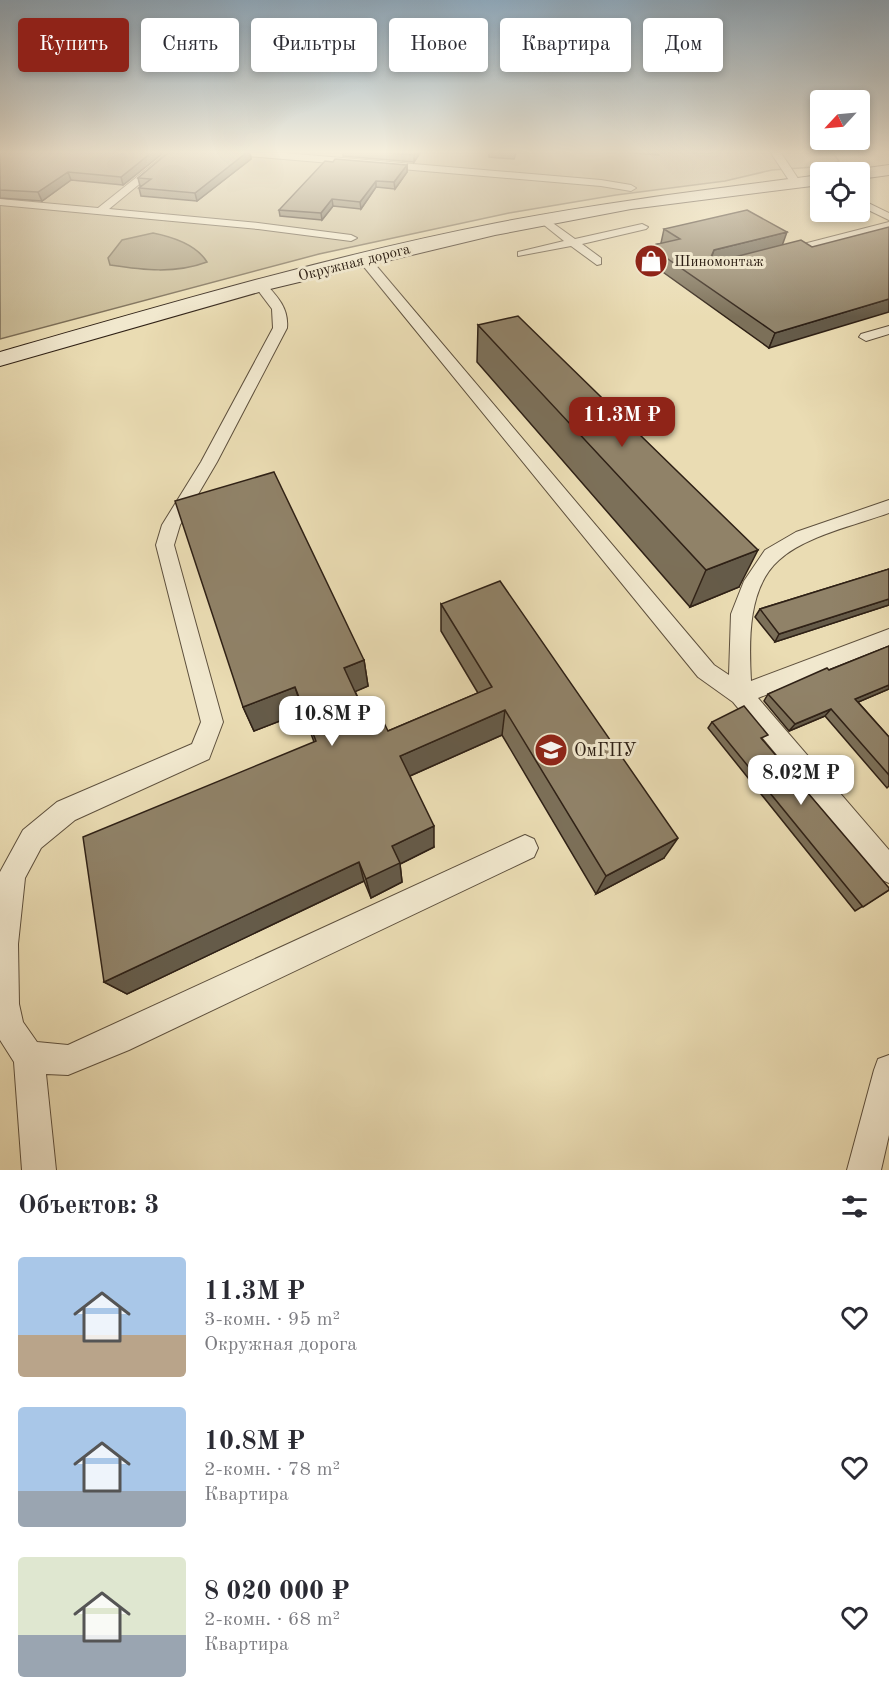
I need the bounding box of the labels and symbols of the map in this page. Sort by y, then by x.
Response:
north arrow [810,90,870,150]
street label: Окружная дорога [297,242,412,285]
shop icon: Шиномонтаж [633,243,669,279]
place label: Шиномонтаж [674,255,764,270]
pin: 11.3M ₽ [567,397,677,448]
pin: 10.8M ₽ [277,696,387,747]
school or university icon: ОмГПУ [533,732,569,768]
place label: ОмГПУ [574,742,637,760]
pin: 8.02M ₽ [746,755,856,806]

